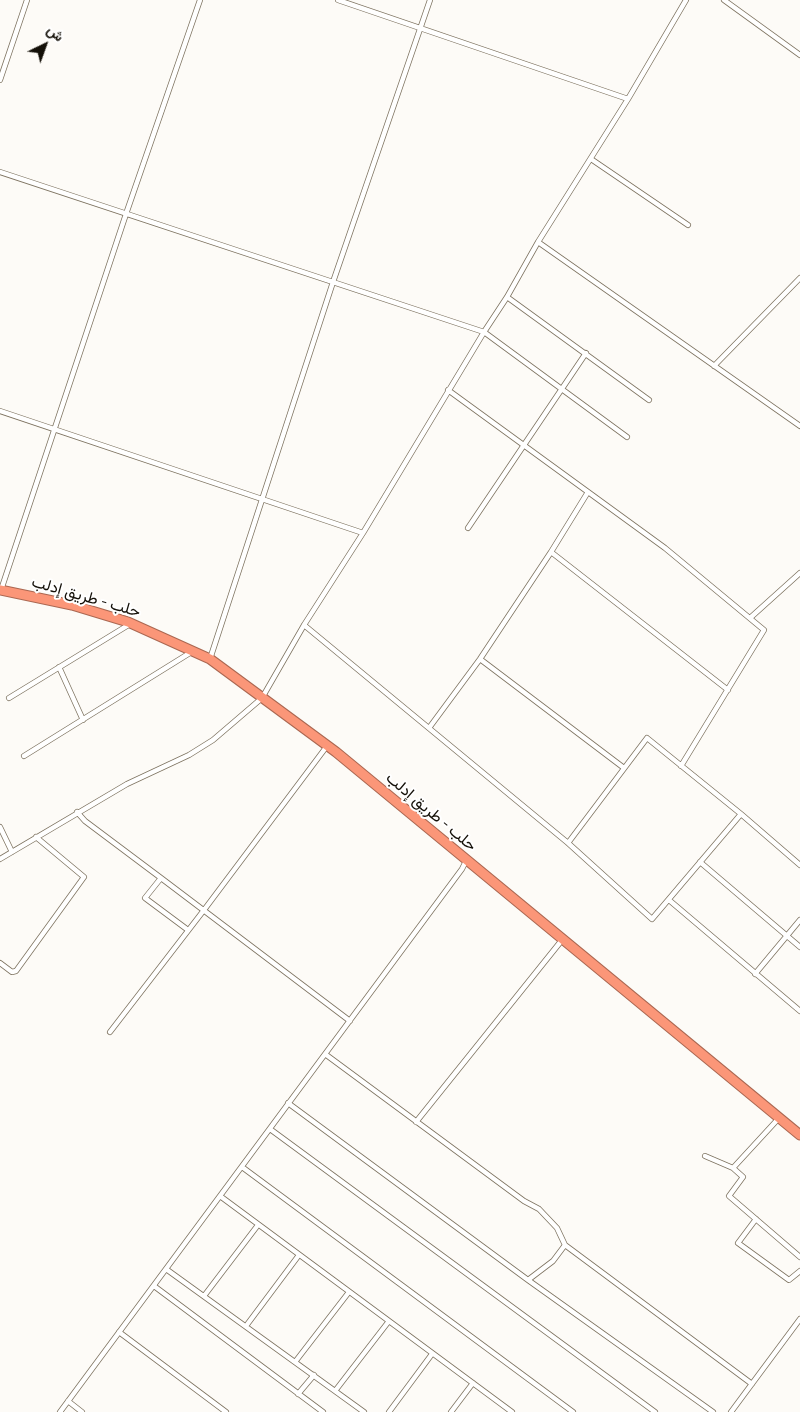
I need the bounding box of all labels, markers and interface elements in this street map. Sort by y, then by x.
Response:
north arrow [20,20,70,70]
text: ش [43,22,67,45]
street label: حلب - طريق إدلب [29,572,143,622]
street label: حلب - طريق إدلب [382,769,480,855]

